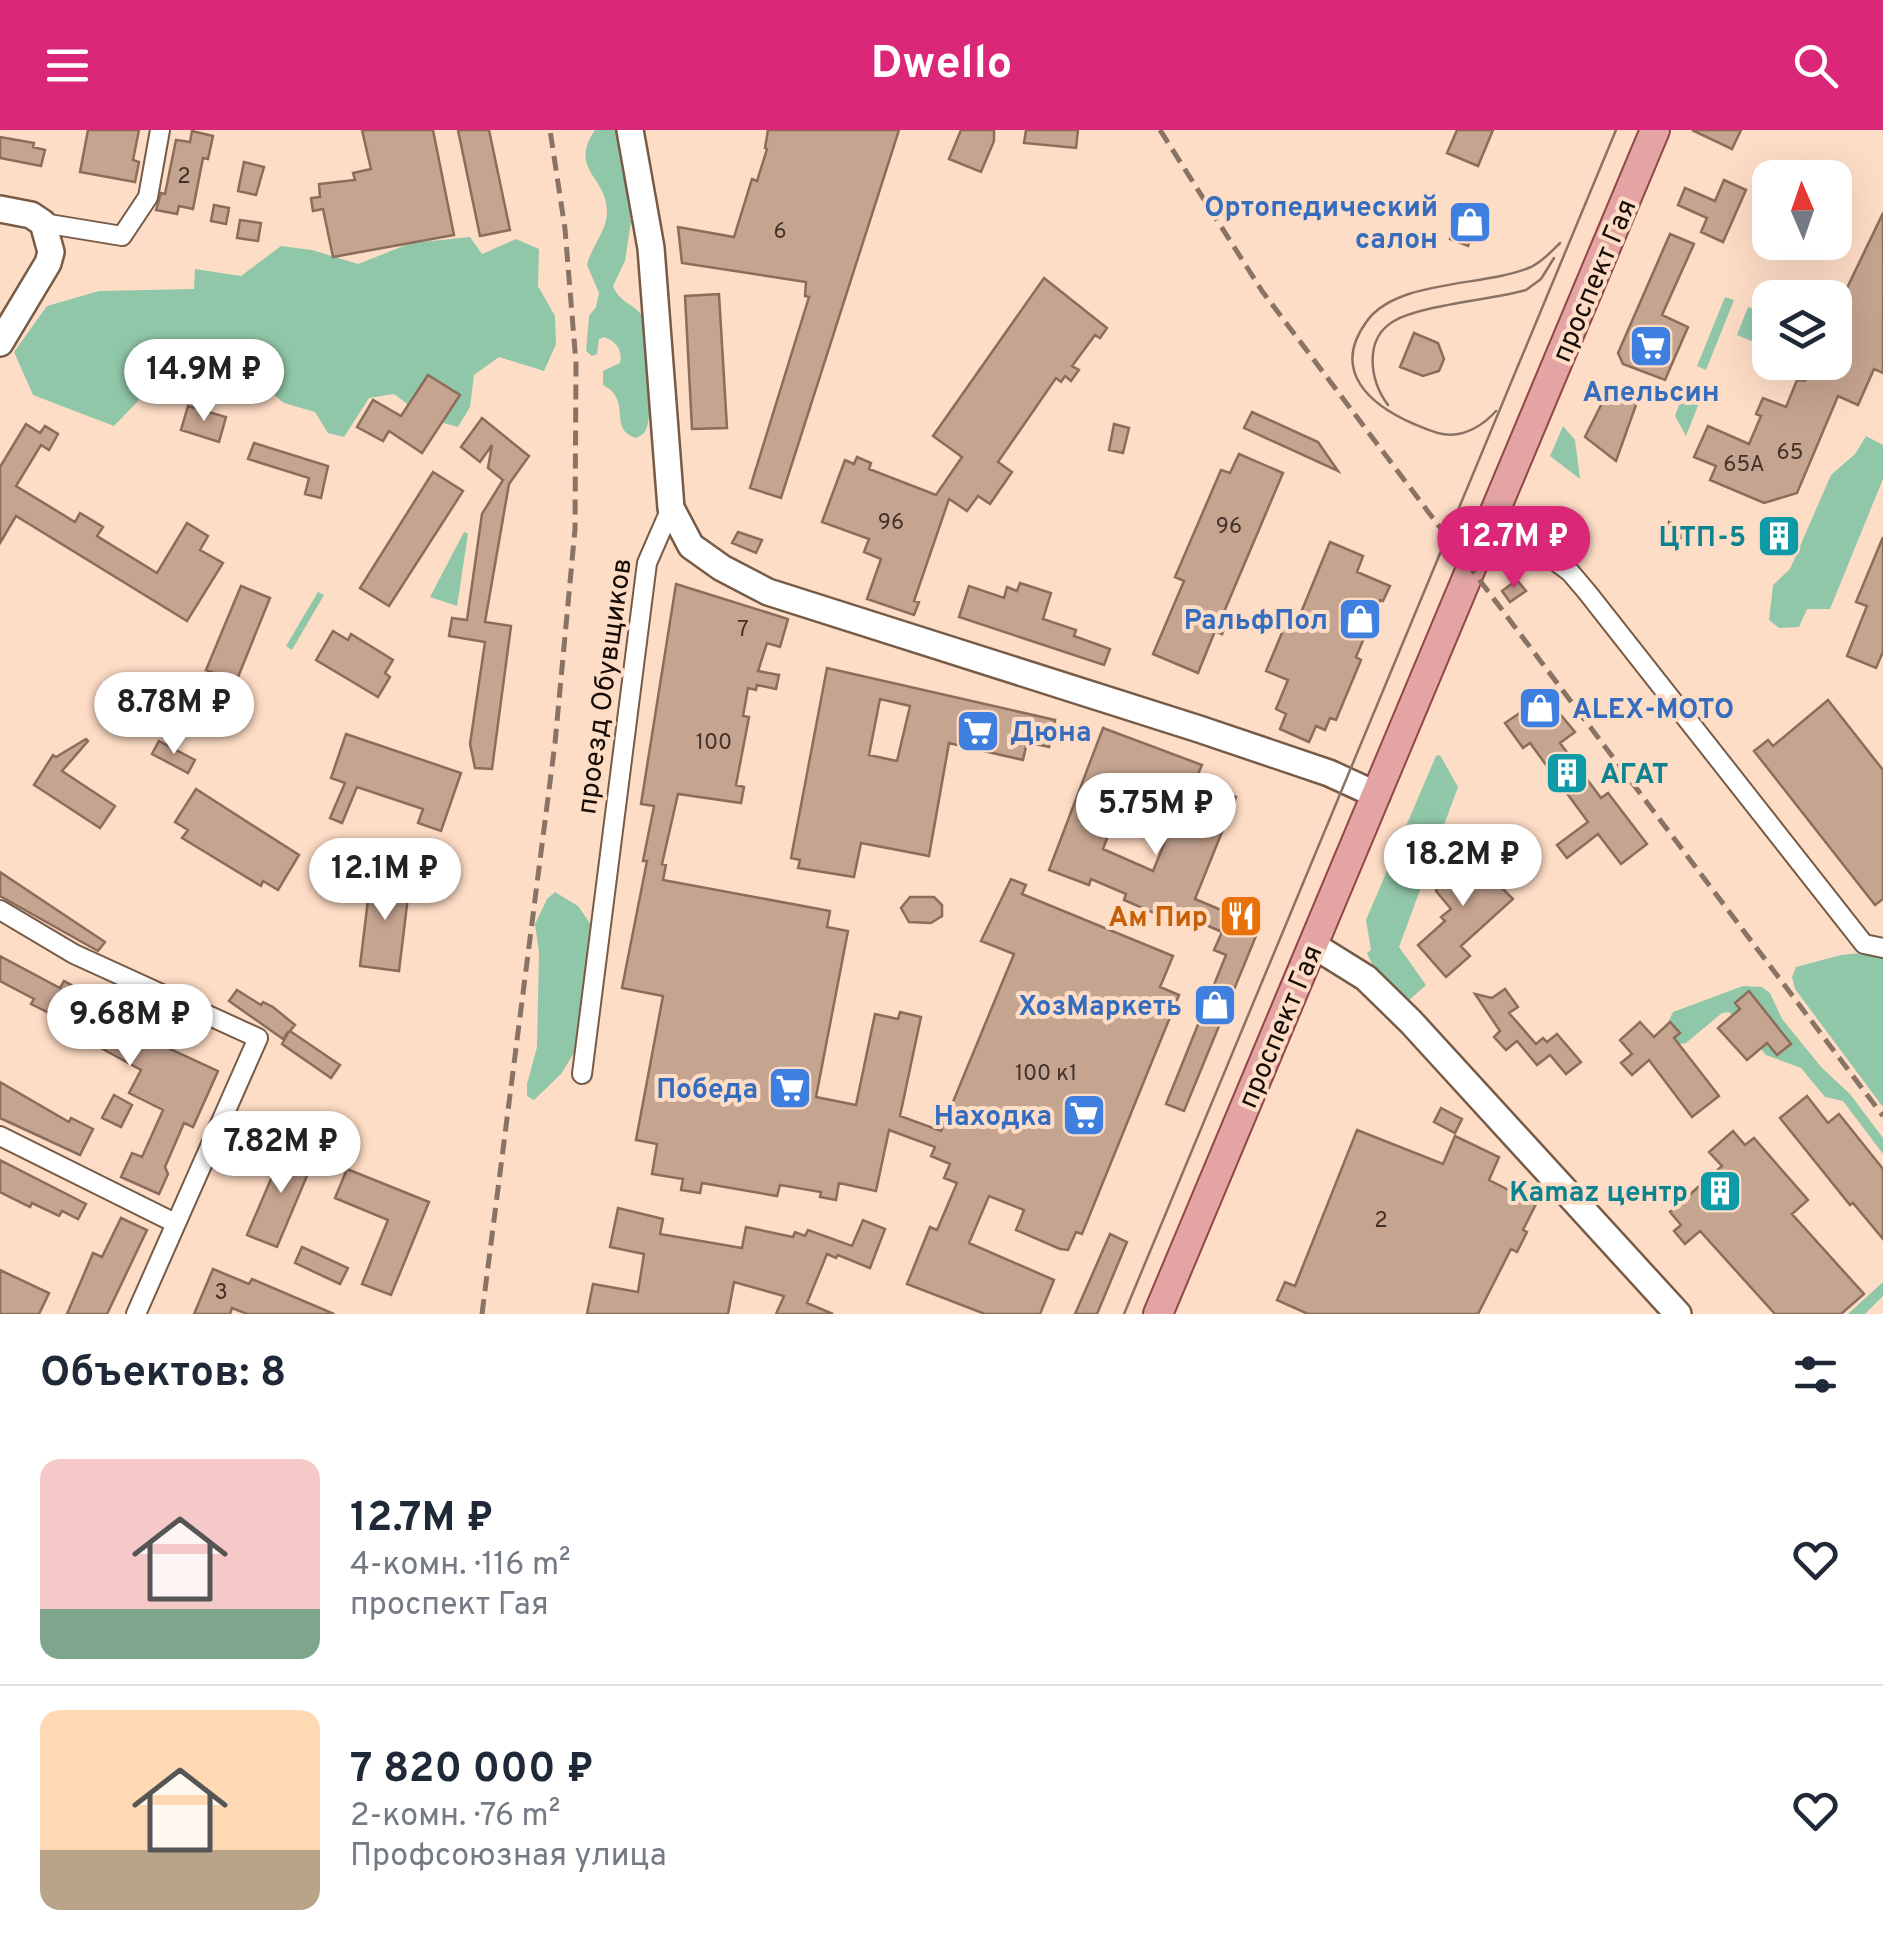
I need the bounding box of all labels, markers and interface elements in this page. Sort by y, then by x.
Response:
text: Dwello [871,37,1012,94]
icon: menu [40,38,95,93]
icon: search [1788,38,1843,93]
north arrow [1752,160,1852,260]
map controls [1752,160,1852,380]
house number: 2 [177,164,191,191]
place label: Ортопедический салон [1204,191,1438,259]
street label: проспект Гая [1545,194,1646,368]
shop icon: Ортопедический салон [1447,199,1493,245]
house number: 6 [773,219,787,246]
button: layers [1752,280,1852,380]
supermarket icon: Апельсин [1628,323,1674,369]
pin: 14.9M ₽ [112,339,296,424]
text: 14.9M ₽ [146,351,262,391]
place label: Апельсин [1582,376,1720,412]
house number: 65 [1777,440,1803,467]
house number: 65А [1723,452,1765,479]
pin: 12.7M ₽ [1422,506,1606,591]
house number: 96 [878,510,904,537]
building icon: ЦТП-5 [1756,513,1802,559]
house number: 96 [1216,514,1242,541]
text: 12.7M ₽ [1459,518,1569,558]
place label: ЦТП-5 [1659,521,1746,557]
street label: проезд Обувщиков [570,556,642,817]
shop icon: РальфПол [1337,596,1383,642]
place label: РальфПол [1184,604,1328,640]
house number: 7 [737,617,749,644]
pin: 8.78M ₽ [82,672,266,757]
text: 8.78M ₽ [116,684,232,724]
shop icon: ALEX-MOTO [1517,685,1563,731]
place label: ALEX-MOTO [1572,693,1734,729]
supermarket icon: Дюна [955,708,1001,754]
place label: Дюна [1010,716,1092,752]
house number: 100 [696,730,732,757]
building icon: АГАТ [1544,750,1590,796]
place label: АГАТ [1600,758,1669,794]
pin: 5.75M ₽ [1064,773,1248,858]
text: 5.75M ₽ [1098,785,1214,825]
pin: 18.2M ₽ [1371,824,1555,909]
text: 18.2M ₽ [1406,836,1520,876]
pin: 12.1M ₽ [293,838,477,923]
text: 12.1M ₽ [331,850,439,890]
restaurant icon: Ам Пир [1218,893,1264,939]
place label: Ам Пир [1108,901,1208,937]
street label: проспект Гая [1231,940,1332,1114]
shop icon: ХозМаркеть [1192,982,1238,1028]
pin: 9.68M ₽ [38,984,222,1069]
place label: ХозМаркеть [1018,990,1182,1026]
text: 9.68M ₽ [69,996,191,1036]
house number: 100 к1 [1015,1061,1077,1088]
supermarket icon: Победа [767,1065,813,1111]
place label: Победа [656,1073,758,1109]
supermarket icon: Находка [1061,1092,1107,1138]
place label: Находка [934,1100,1052,1136]
pin: 7.82M ₽ [189,1111,373,1196]
text: 7.82M ₽ [224,1123,338,1163]
building icon: Kamaz центр [1697,1168,1743,1214]
place label: Kamaz центр [1509,1176,1688,1212]
house number: 2 [1374,1208,1388,1235]
house number: 3 [214,1280,228,1307]
icon: filters [1788,1347,1843,1402]
text: Объектов: 8 [40,1348,286,1401]
text: 12.7M ₽ [350,1493,494,1546]
icon: home [120,1499,240,1619]
icon: heart [1788,1532,1843,1587]
text: 4-комн. · 116 m² [350,1546,571,1586]
text: проспект Гая [350,1586,549,1626]
text: 7 820 000 ₽ [350,1744,594,1797]
icon: home [120,1750,240,1870]
icon: heart [1788,1783,1843,1838]
text: 2-комн. · 76 m² [350,1797,560,1837]
text: Профсоюзная улица [350,1837,667,1877]

